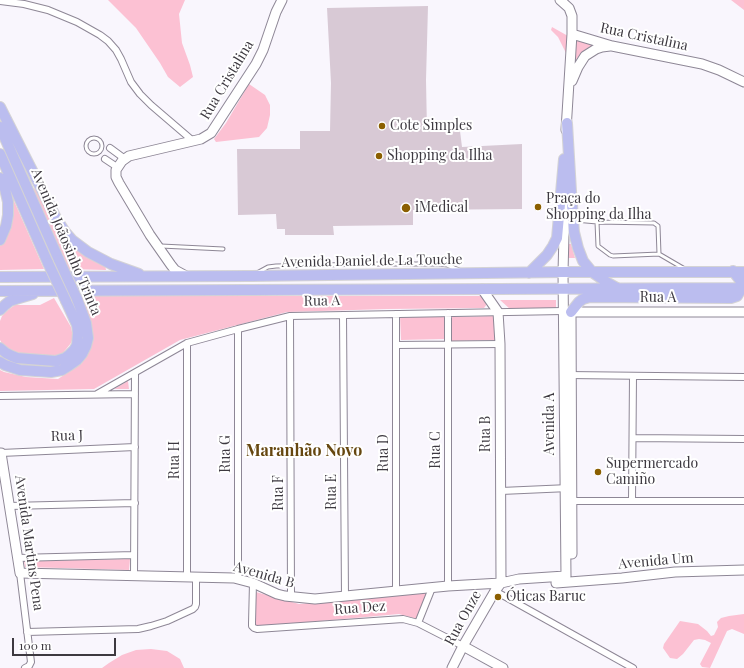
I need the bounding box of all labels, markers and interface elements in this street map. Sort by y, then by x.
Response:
street label: Rua Cristalina [599,20,689,54]
street label: Rua Cristalina [197,37,257,123]
place label: Cote Simples [390,118,472,134]
marker: Cote Simples [377,121,387,131]
place label: Shopping da Ilha [387,148,492,164]
marker: Shopping da Ilha [374,151,384,161]
street label: Avenida Joãosinho Trinta [27,166,105,318]
place label: Praça do Shopping da Ilha [546,191,651,224]
place label: iMedical [415,200,468,216]
marker: iMedical [400,202,412,214]
marker: Praça do Shopping da Ilha [533,202,543,212]
street label: Avenida Daniel de La Touche [281,251,463,271]
street label: Rua A [640,290,676,306]
street label: Rua A [304,292,340,310]
street label: Avenida A [542,393,558,455]
street label: Rua B [478,416,494,452]
street label: Rua J [51,427,83,445]
street label: Rua C [428,431,444,469]
street label: Rua D [376,434,392,472]
street label: Rua G [218,435,234,473]
street label: Rua H [167,441,183,479]
district label: Maranhão Novo [246,441,362,461]
place label: Supermercado Camiño [606,456,698,488]
marker: Supermercado Camiño [593,467,603,477]
street label: Avenida Martins Pena [11,474,47,612]
street label: Rua E [324,474,340,510]
street label: Rua F [271,475,287,511]
street label: Avenida Um [618,549,694,573]
street label: Avenida B [232,558,296,592]
street label: Rua Onze [441,588,485,648]
place label: Óticas Baruc [506,589,586,605]
marker: Óticas Baruc [493,592,503,602]
street label: Rua Dez [334,598,386,618]
scale bar [14,630,118,656]
text: 100 m [19,637,51,653]

